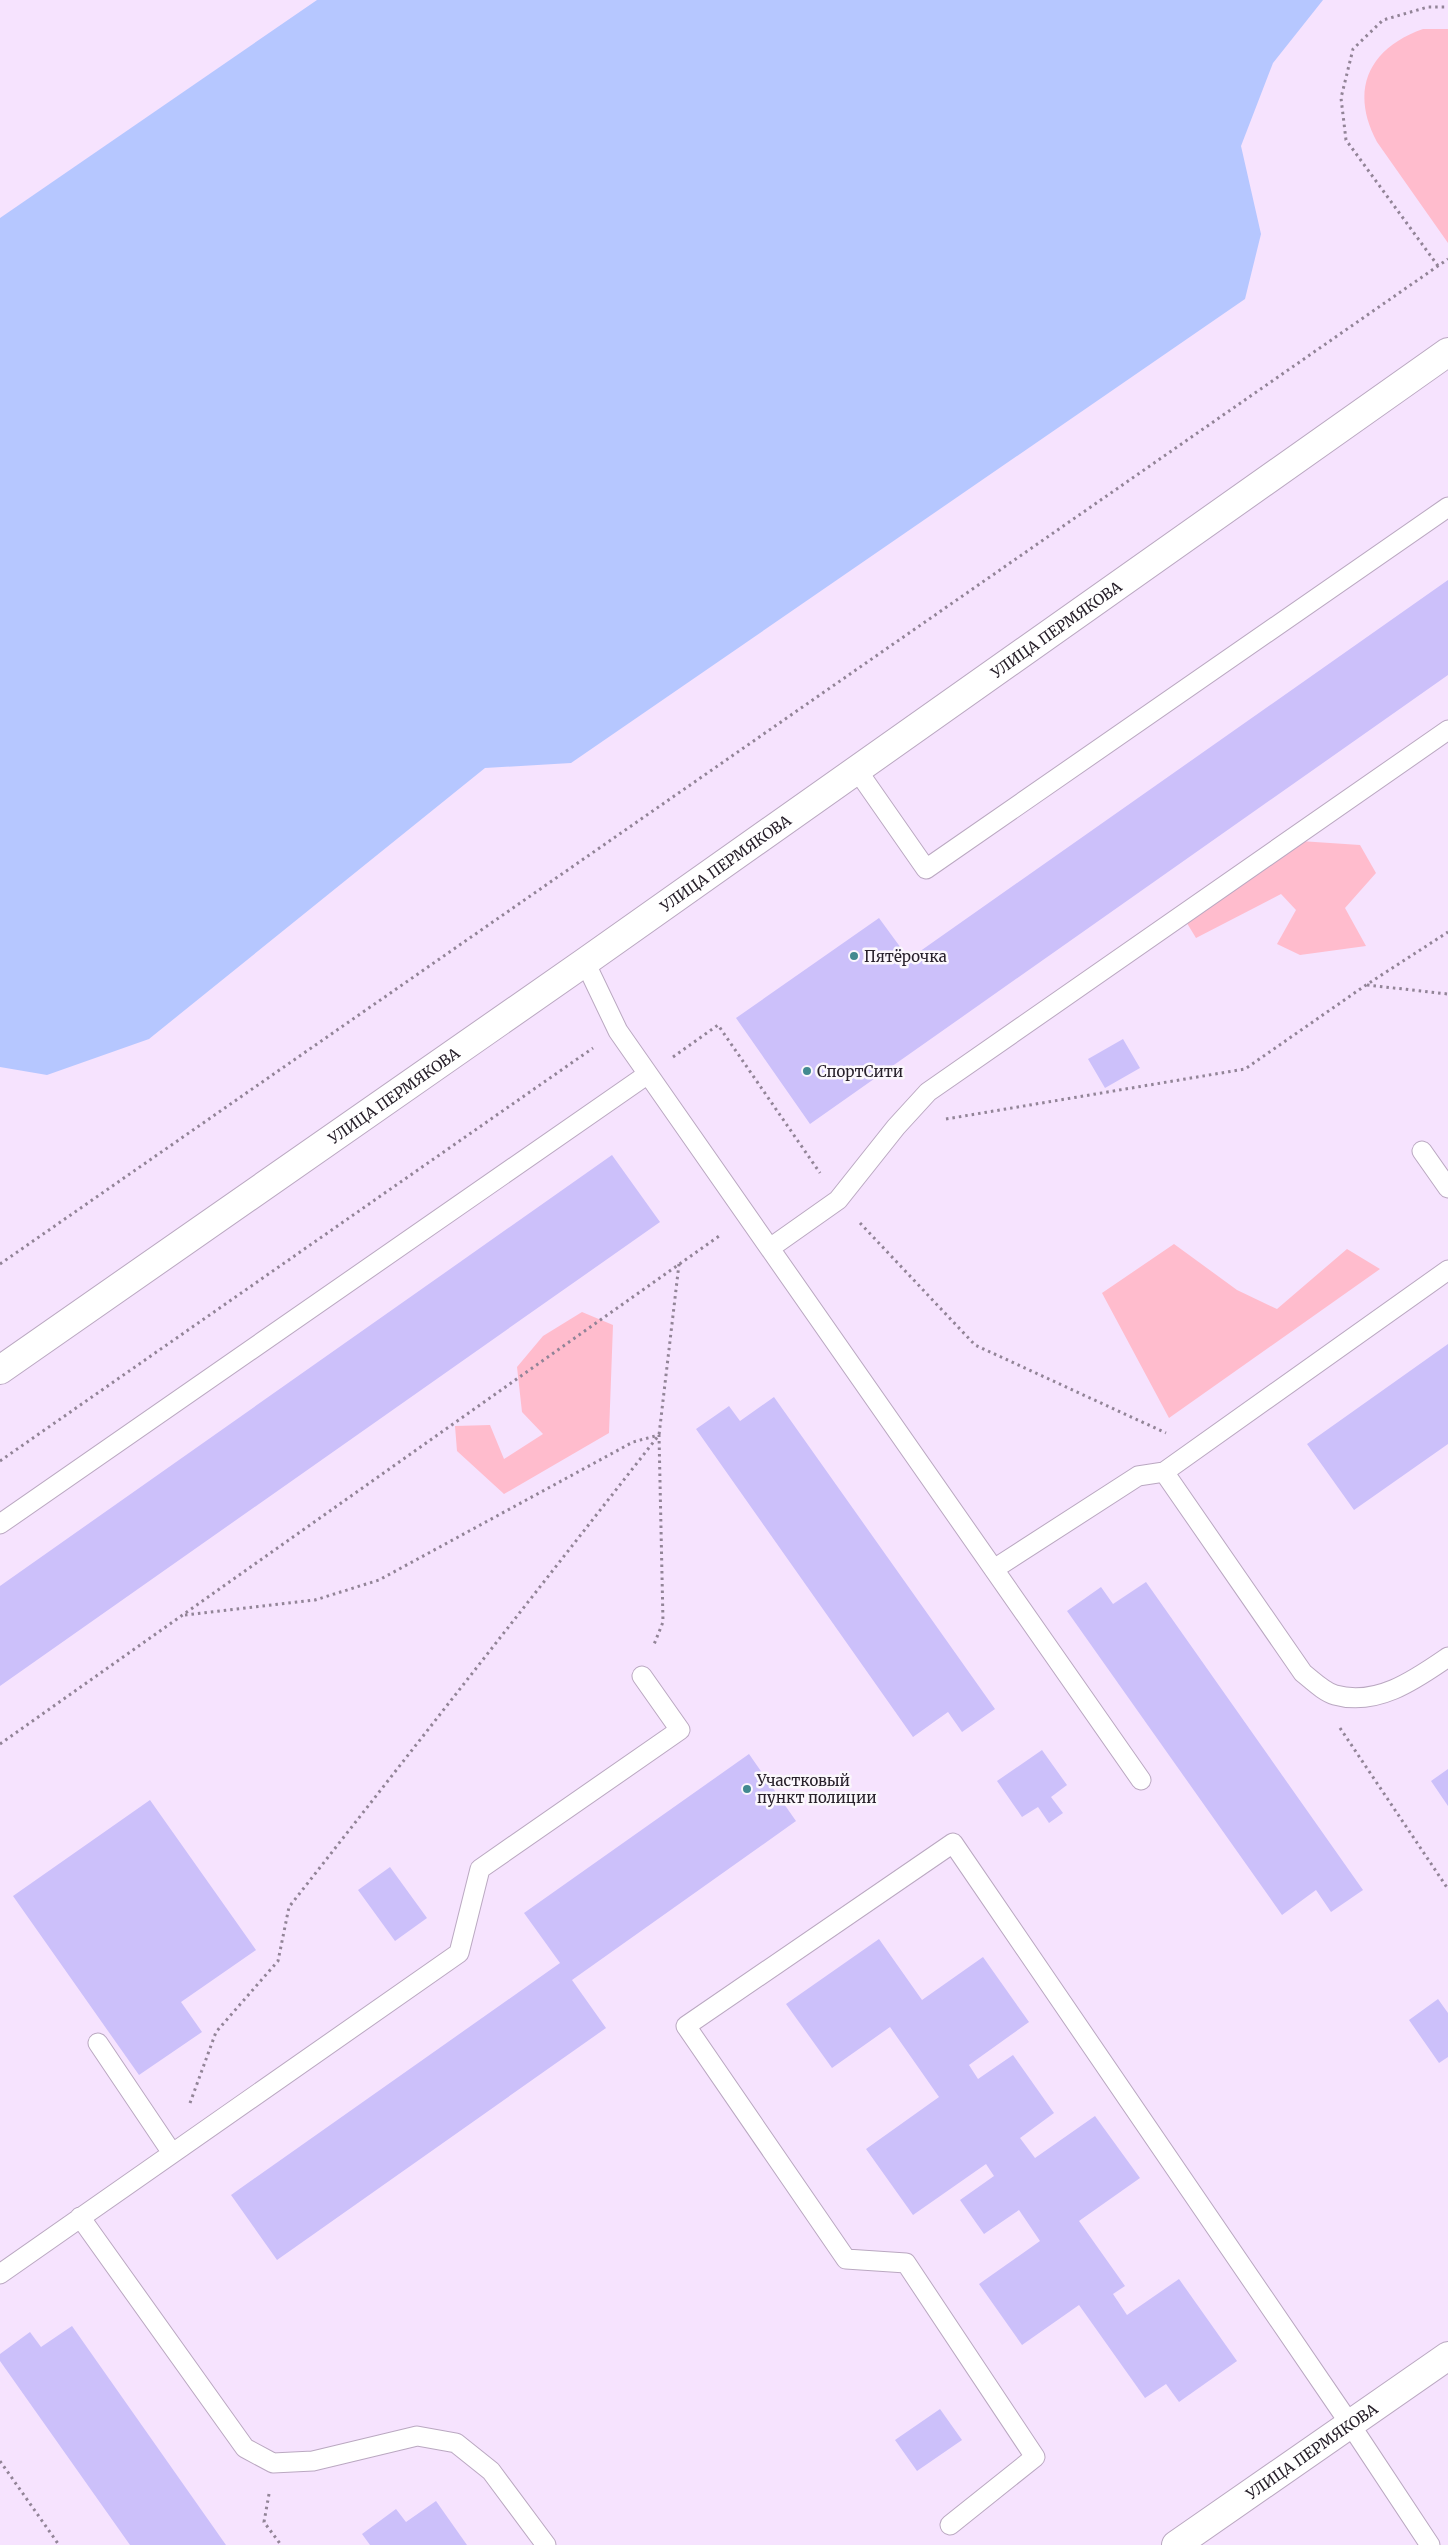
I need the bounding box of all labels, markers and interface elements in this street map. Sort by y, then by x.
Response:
street label: УЛИЦА ПЕРМЯКОВА [986,576,1125,682]
street label: УЛИЦА ПЕРМЯКОВА [655,810,795,916]
place label: Пятёрочка [864,947,947,966]
marker: Пятёрочка [848,950,860,962]
street label: УЛИЦА ПЕРМЯКОВА [324,1043,463,1148]
place label: СпортСити [817,1062,903,1081]
marker: СпортСити [801,1065,813,1077]
place label: Участковый пункт полиции [756,1771,877,1807]
marker: Участковый пункт полиции [741,1783,753,1795]
street label: УЛИЦА ПЕРМЯКОВА [1241,2398,1381,2504]

